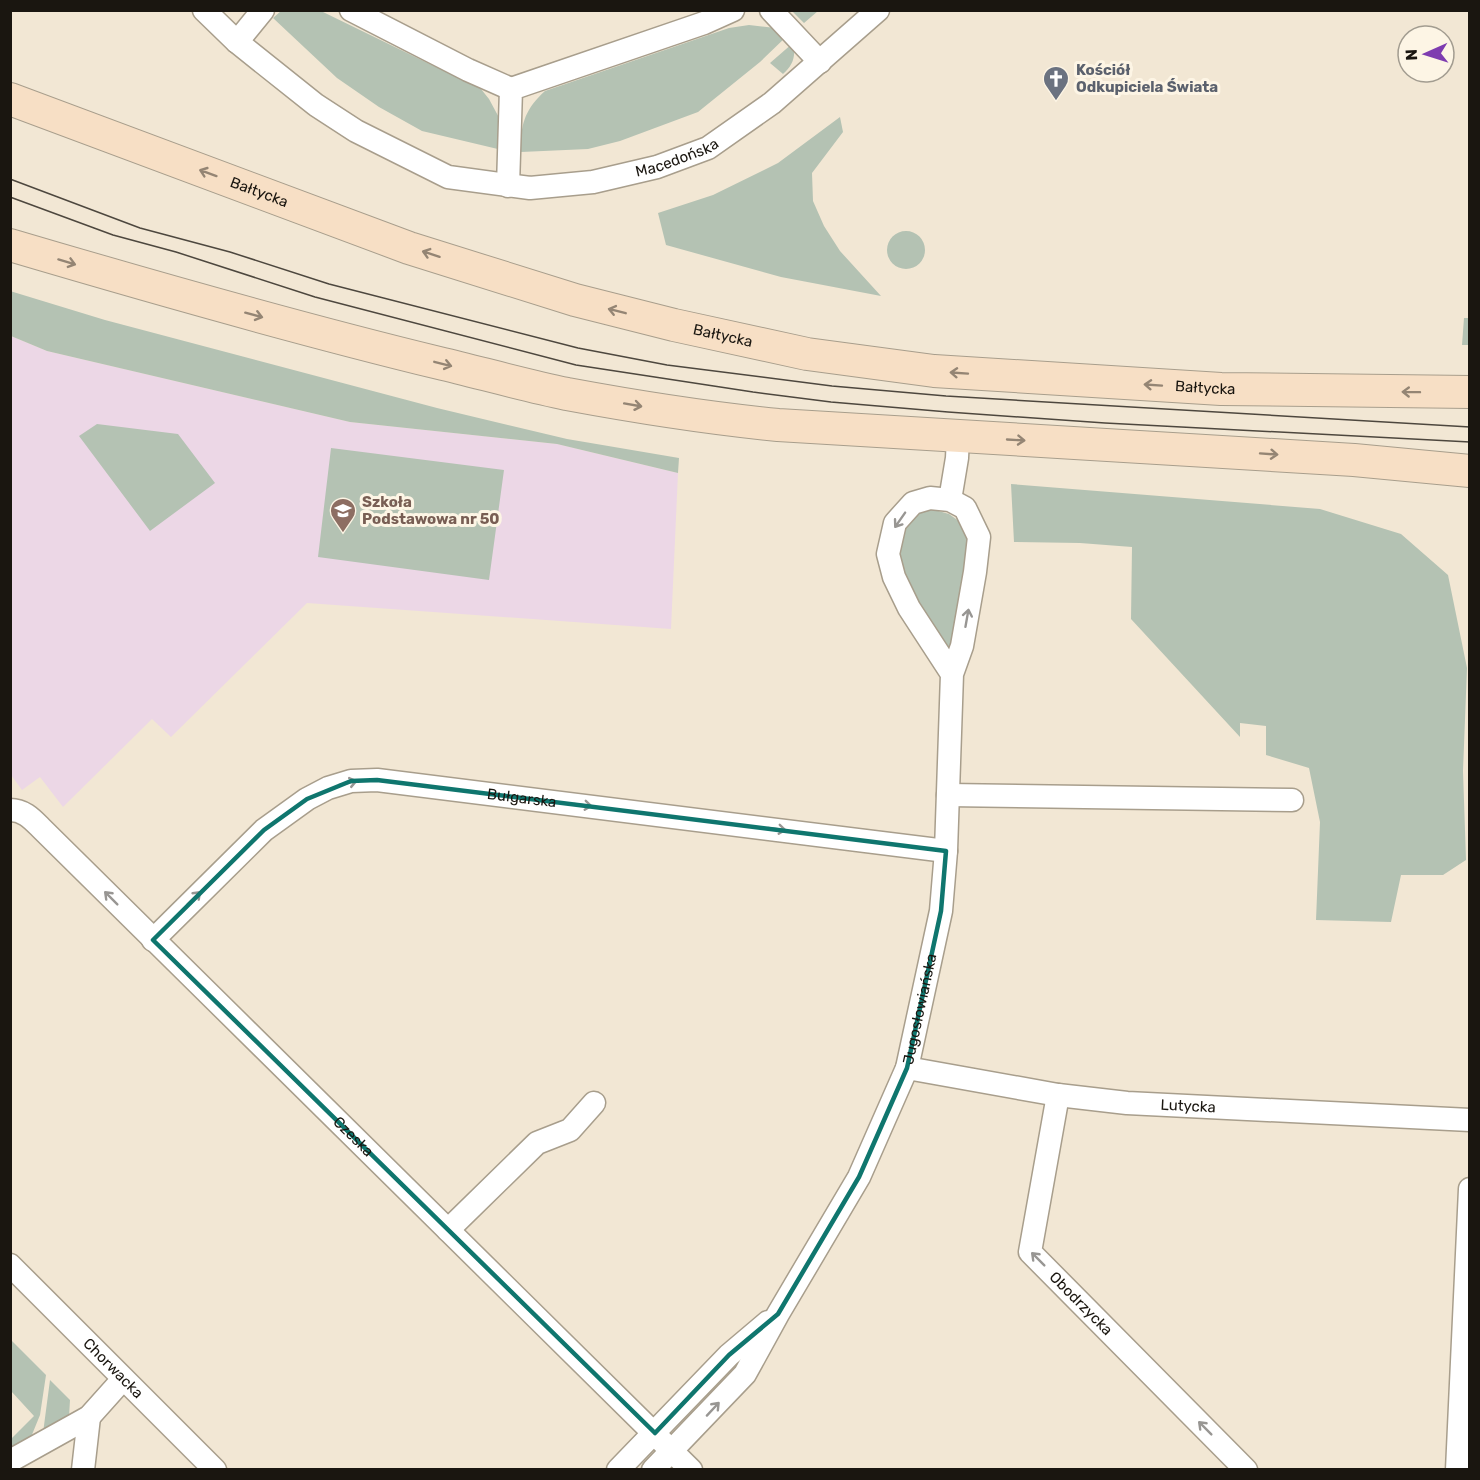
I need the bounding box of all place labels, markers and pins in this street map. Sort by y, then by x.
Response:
place label: Kościół Odkupiciela Świata [1076,61,1218,96]
church icon: Kościół Odkupiciela Świata [1041,64,1071,102]
place label: Szkoła Podstawowa nr 50 [362,493,500,528]
school or university icon: Szkoła Podstawowa nr 50 [328,496,358,534]

